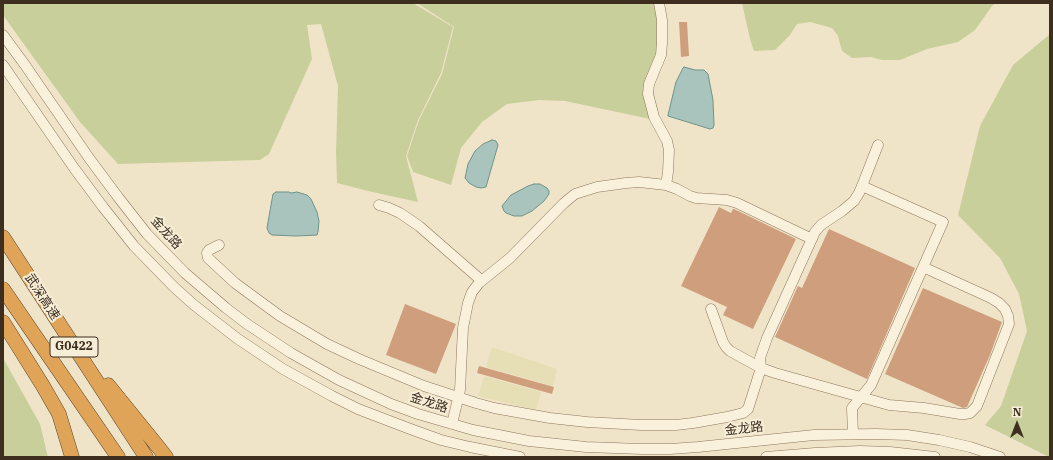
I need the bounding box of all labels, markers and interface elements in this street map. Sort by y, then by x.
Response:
street label: 金龙路 [147,213,185,253]
street label: 武深高速 [21,271,63,323]
road number: G0422 [50,337,98,357]
street label: 金龙路 [408,390,450,416]
north arrow [997,404,1037,444]
text: N [1013,405,1021,419]
street label: 金龙路 [724,419,764,439]

